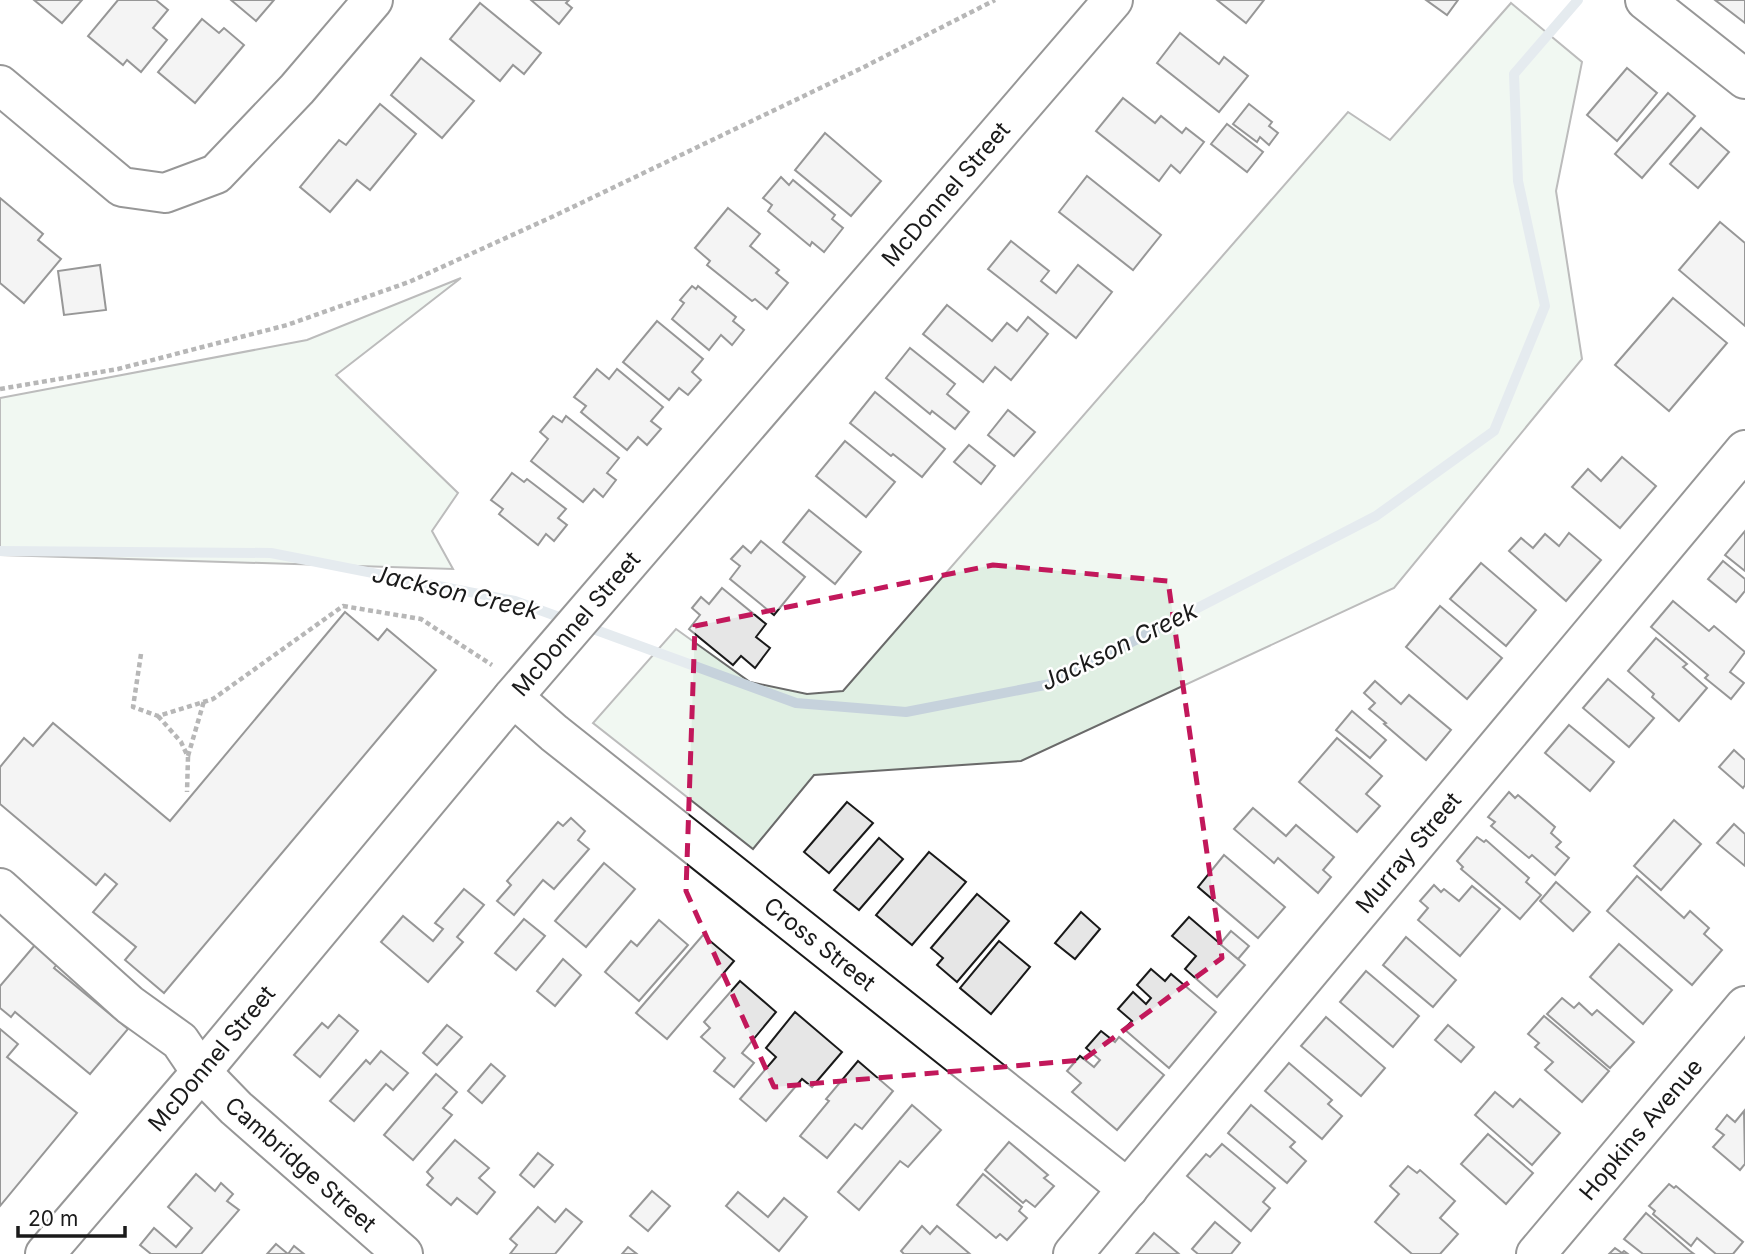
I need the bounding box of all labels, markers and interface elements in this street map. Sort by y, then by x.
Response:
street label: McDonnel Street [876,116,1016,272]
street label: McDonnel Street [506,545,646,702]
water label: Jackson Creek [370,559,543,625]
water label: Jackson Creek [1036,595,1203,696]
street label: Murray Street [1350,786,1467,919]
street label: Cross Street [758,891,882,997]
street label: McDonnel Street [142,979,281,1137]
street label: Hopkins Avenue [1574,1053,1709,1206]
street label: Cambridge Street [219,1091,382,1238]
scale bar [18,1194,124,1238]
text: 20 m [28,1206,78,1231]

